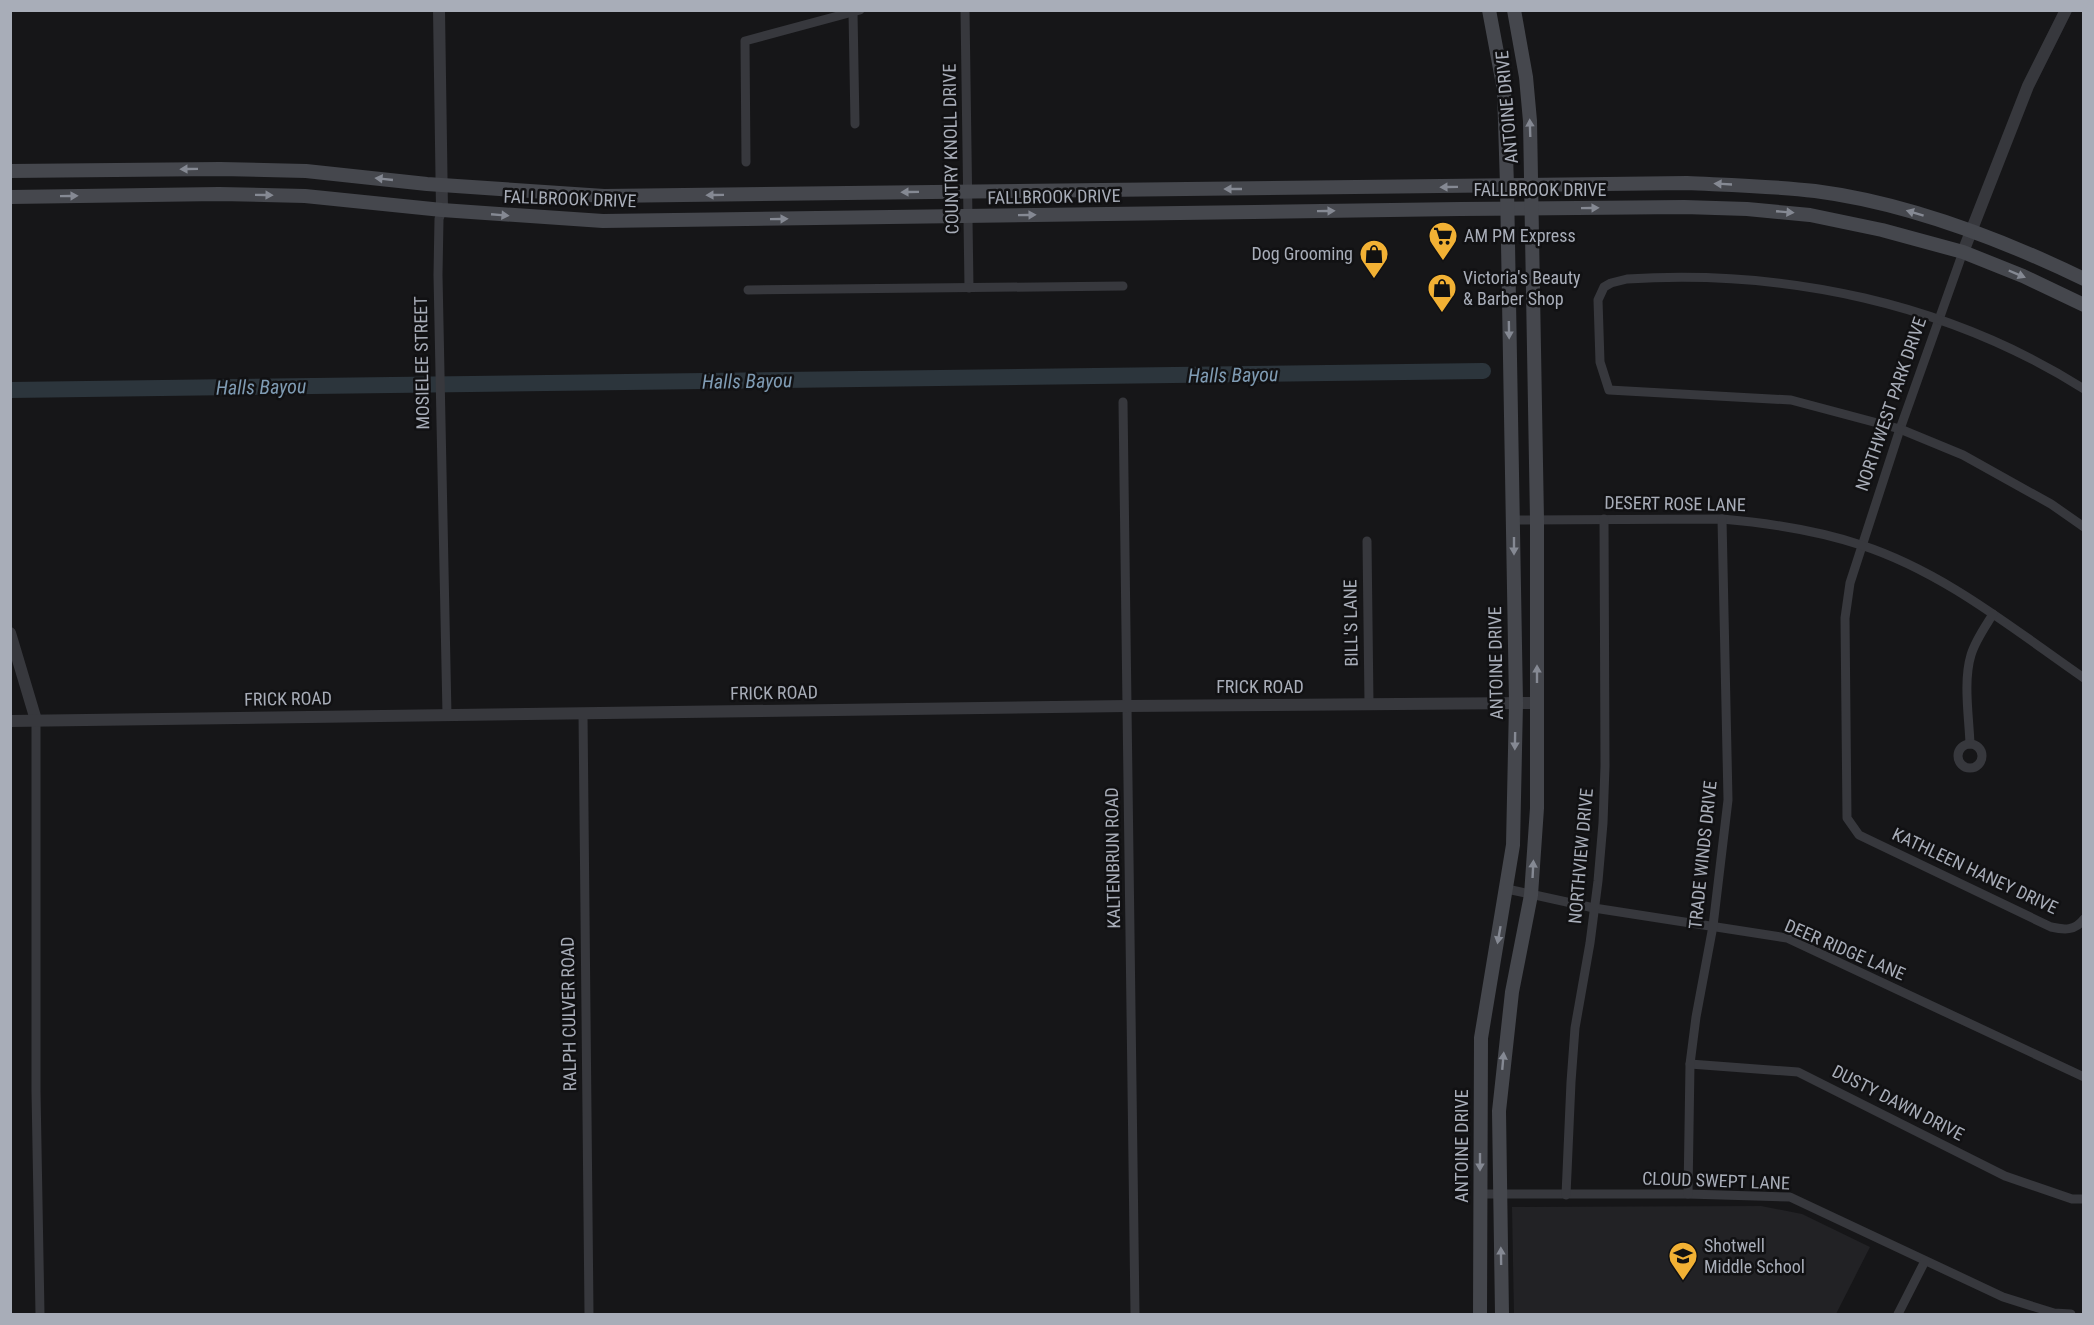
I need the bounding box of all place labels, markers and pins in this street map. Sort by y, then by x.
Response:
supermarket icon: AM PM Express [1427,220,1459,262]
place label: AM PM Express [1464,225,1576,246]
shop icon: Dog Grooming [1358,238,1390,280]
place label: Dog Grooming [1251,243,1353,264]
place label: Victoria's Beauty & Barber Shop [1463,267,1581,309]
shop icon: Victoria's Beauty & Barber Shop [1426,272,1458,314]
place label: Shotwell Middle School [1704,1235,1805,1277]
school or university icon: Shotwell Middle School [1667,1240,1699,1282]

